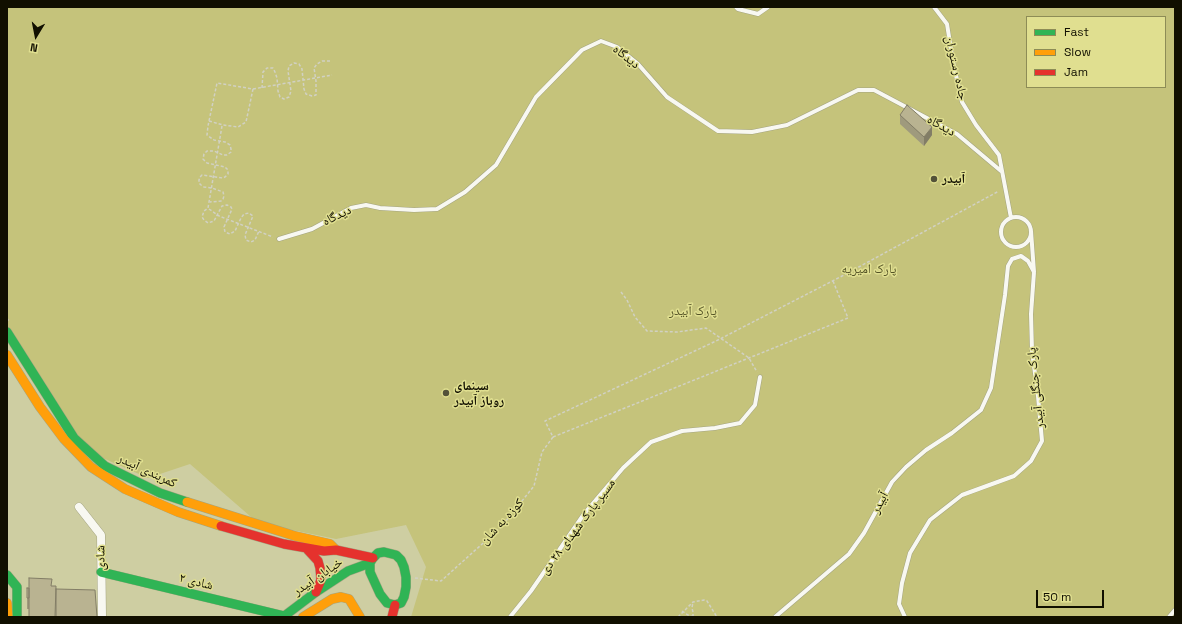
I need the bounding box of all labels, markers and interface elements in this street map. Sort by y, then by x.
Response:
north arrow [16,16,56,56]
legend [1026,16,1166,88]
text: Fast [1064,24,1089,40]
street label: جاده رستوران [941,34,971,102]
text: N [29,40,39,55]
street label: دیدگاه [609,42,643,72]
text: Slow [1064,44,1091,60]
text: Jam [1064,64,1088,80]
street label: دیدگاه [924,112,958,140]
place label: آبیدر [942,171,965,187]
marker: آبیدر [929,174,939,184]
street label: دیدگاه [320,202,354,230]
park label: پارک امیریه [842,261,896,277]
park label: پارک آبیدر [669,303,717,319]
street label: پارک جنگلی آبیدر [1024,347,1048,429]
place label: سینمای روباز آبیدر [454,378,504,409]
marker: سینمای روباز آبیدر [441,388,451,398]
street label: کمربندی آبیدر [115,451,179,491]
street label: مسیر پارک شهدای ۲۸ دی [537,476,619,578]
street label: آبیدر [868,489,892,517]
street label: کوزه به شان [477,496,527,548]
street label: شادی [93,545,109,571]
street label: خیابان آبیدر [290,555,346,599]
street label: شادی ۲ [177,570,215,594]
scale bar [1038,582,1106,608]
text: 50 m [1043,589,1071,605]

